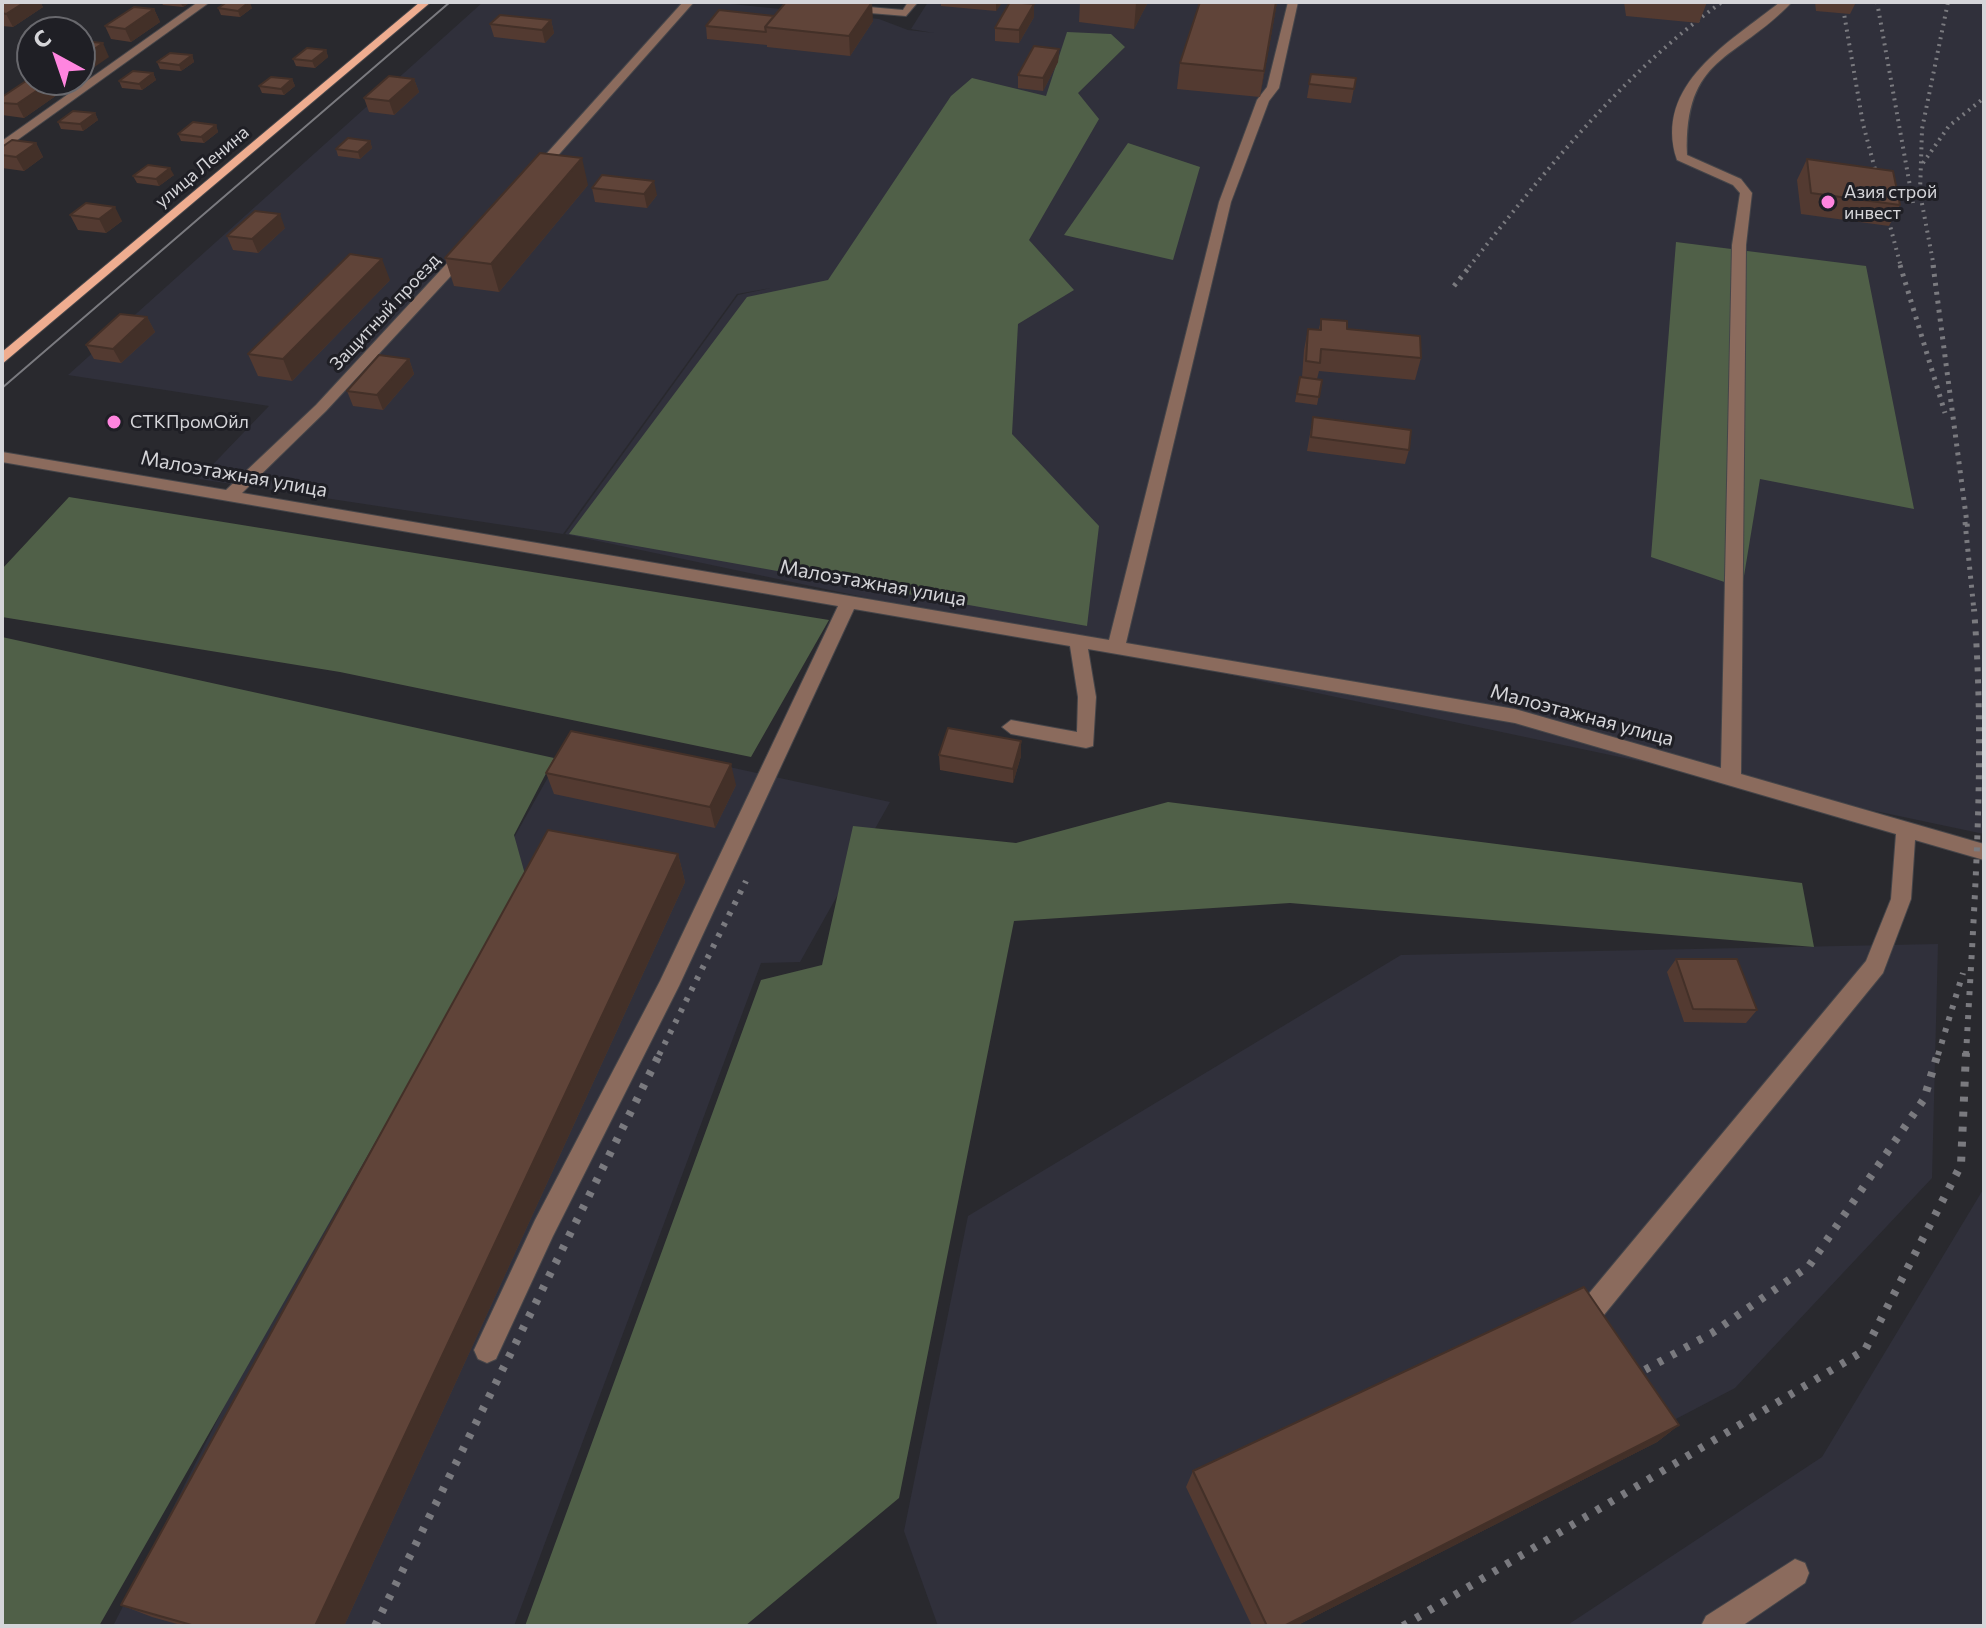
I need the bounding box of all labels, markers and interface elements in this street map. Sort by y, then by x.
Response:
north arrow [16,16,96,96]
text: С [27,24,56,54]
street label: улица Ленина [151,121,253,213]
place label: Азия строй инвест [1844,181,1937,224]
marker: Азия строй инвест [1819,193,1837,211]
street label: Защитный проезд [326,249,444,375]
place label: СТКПромОйл [130,411,249,433]
marker: СТКПромОйл [105,413,123,431]
street label: Малоэтажная улица [139,446,329,502]
street label: Малоэтажная улица [778,555,968,611]
street label: Малоэтажная улица [1488,679,1676,751]

